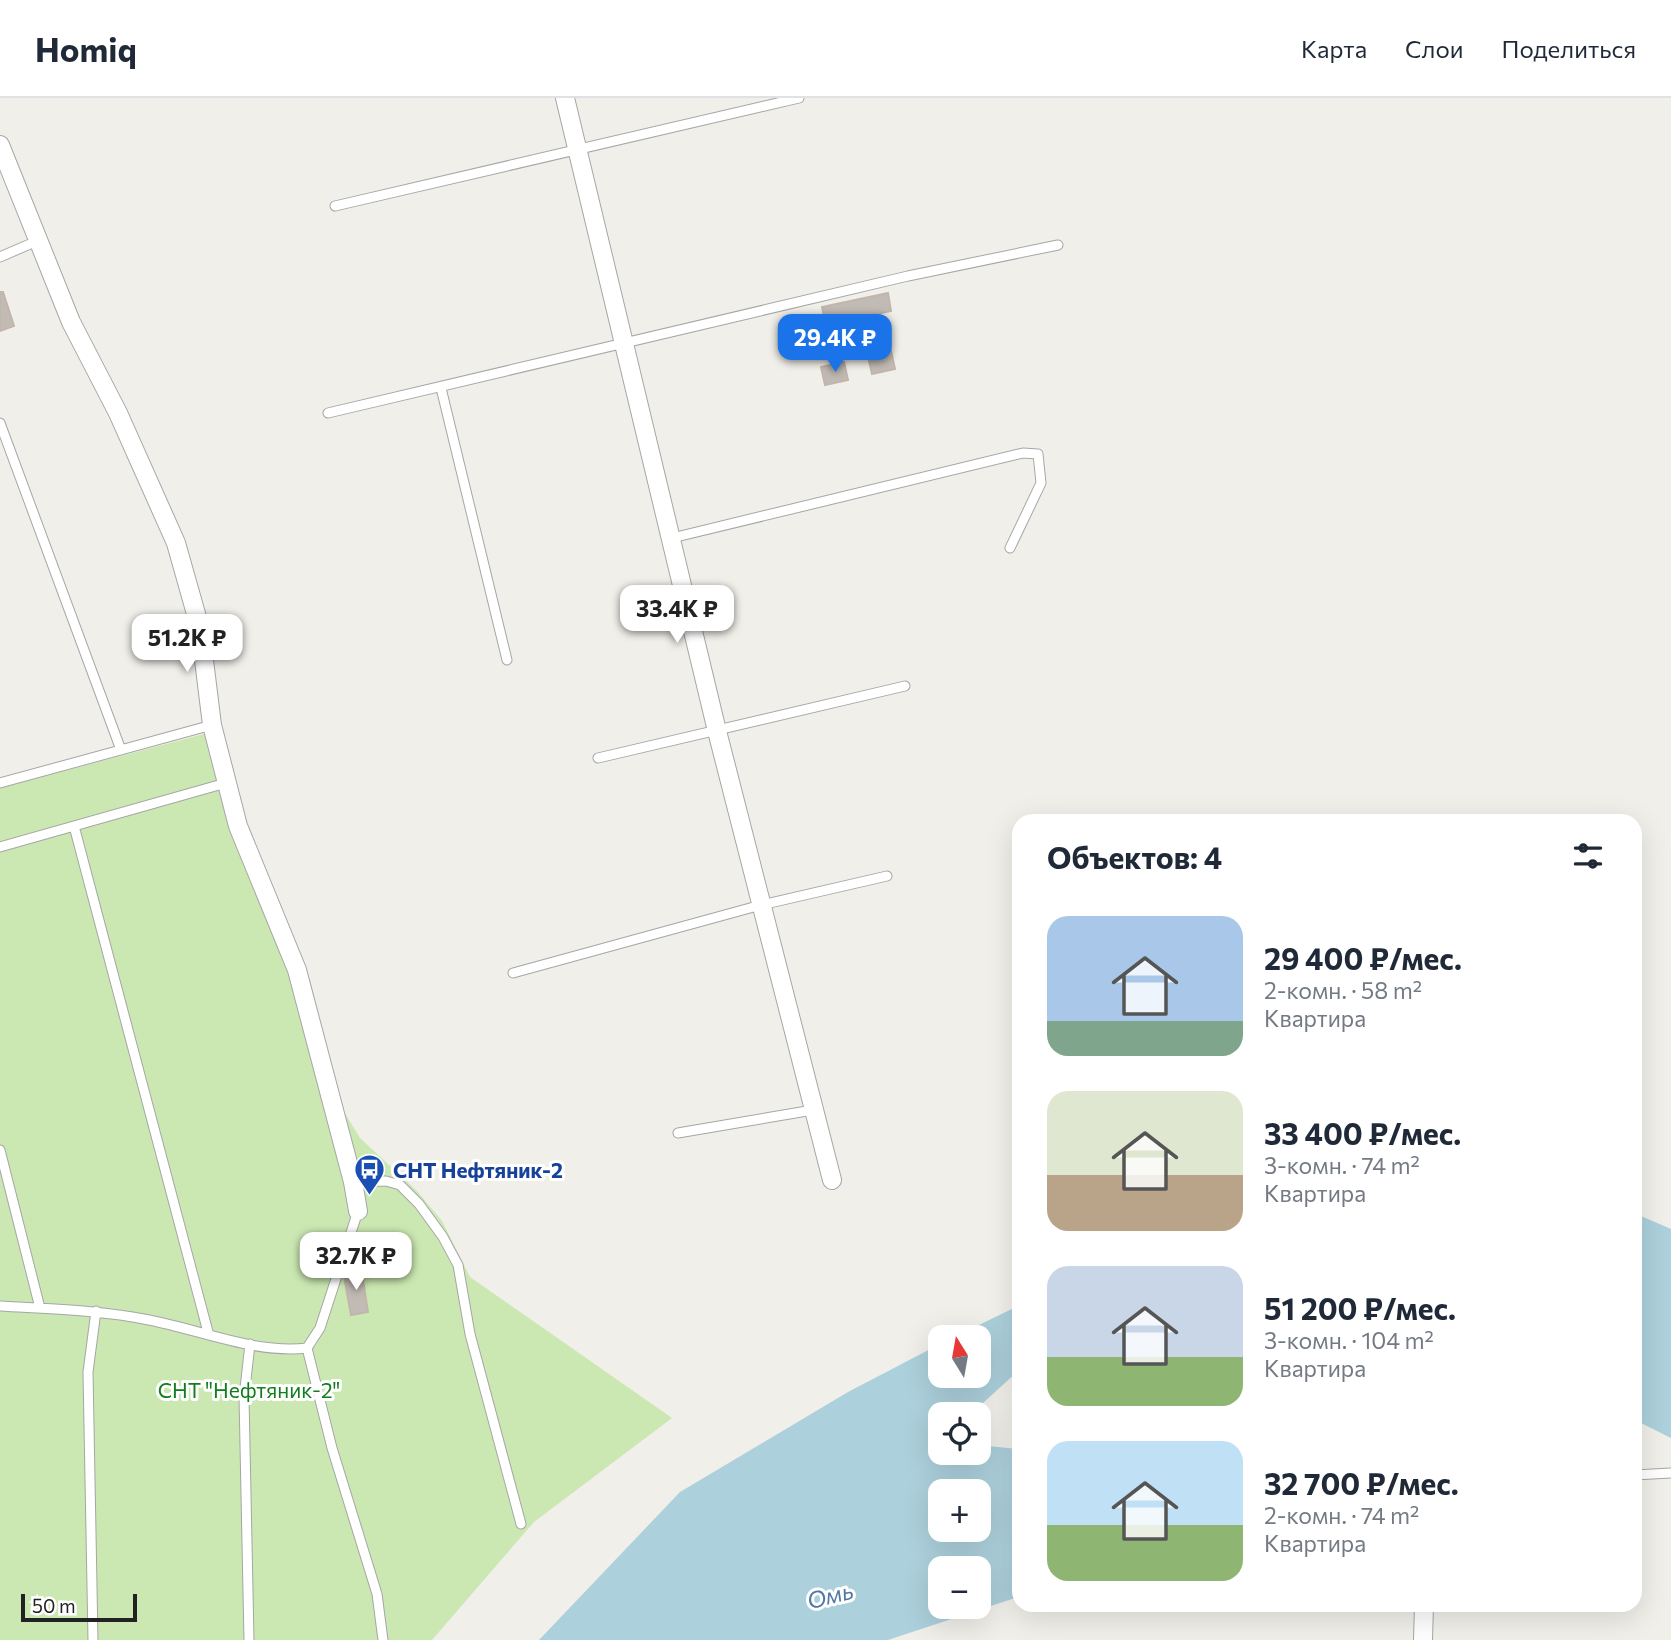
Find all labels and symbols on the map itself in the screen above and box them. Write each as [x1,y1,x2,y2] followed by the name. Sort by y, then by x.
[770,314,900,374] pin: 29.4K ₽
[612,586,742,645] pin: 33.4K ₽
[122,614,252,674] pin: 51.2K ₽
[353,1152,387,1196] bus stop icon: СНТ Нефтяник-2
[393,1157,563,1182] place label: СНТ Нефтяник-2
[291,1232,421,1292] pin: 32.7K ₽
[928,1325,990,1388] north arrow
[158,1377,340,1402] park label: СНТ "Нефтяник-2"
[804,1576,856,1614] water label: Омь
[21,1591,136,1623] scale bar

